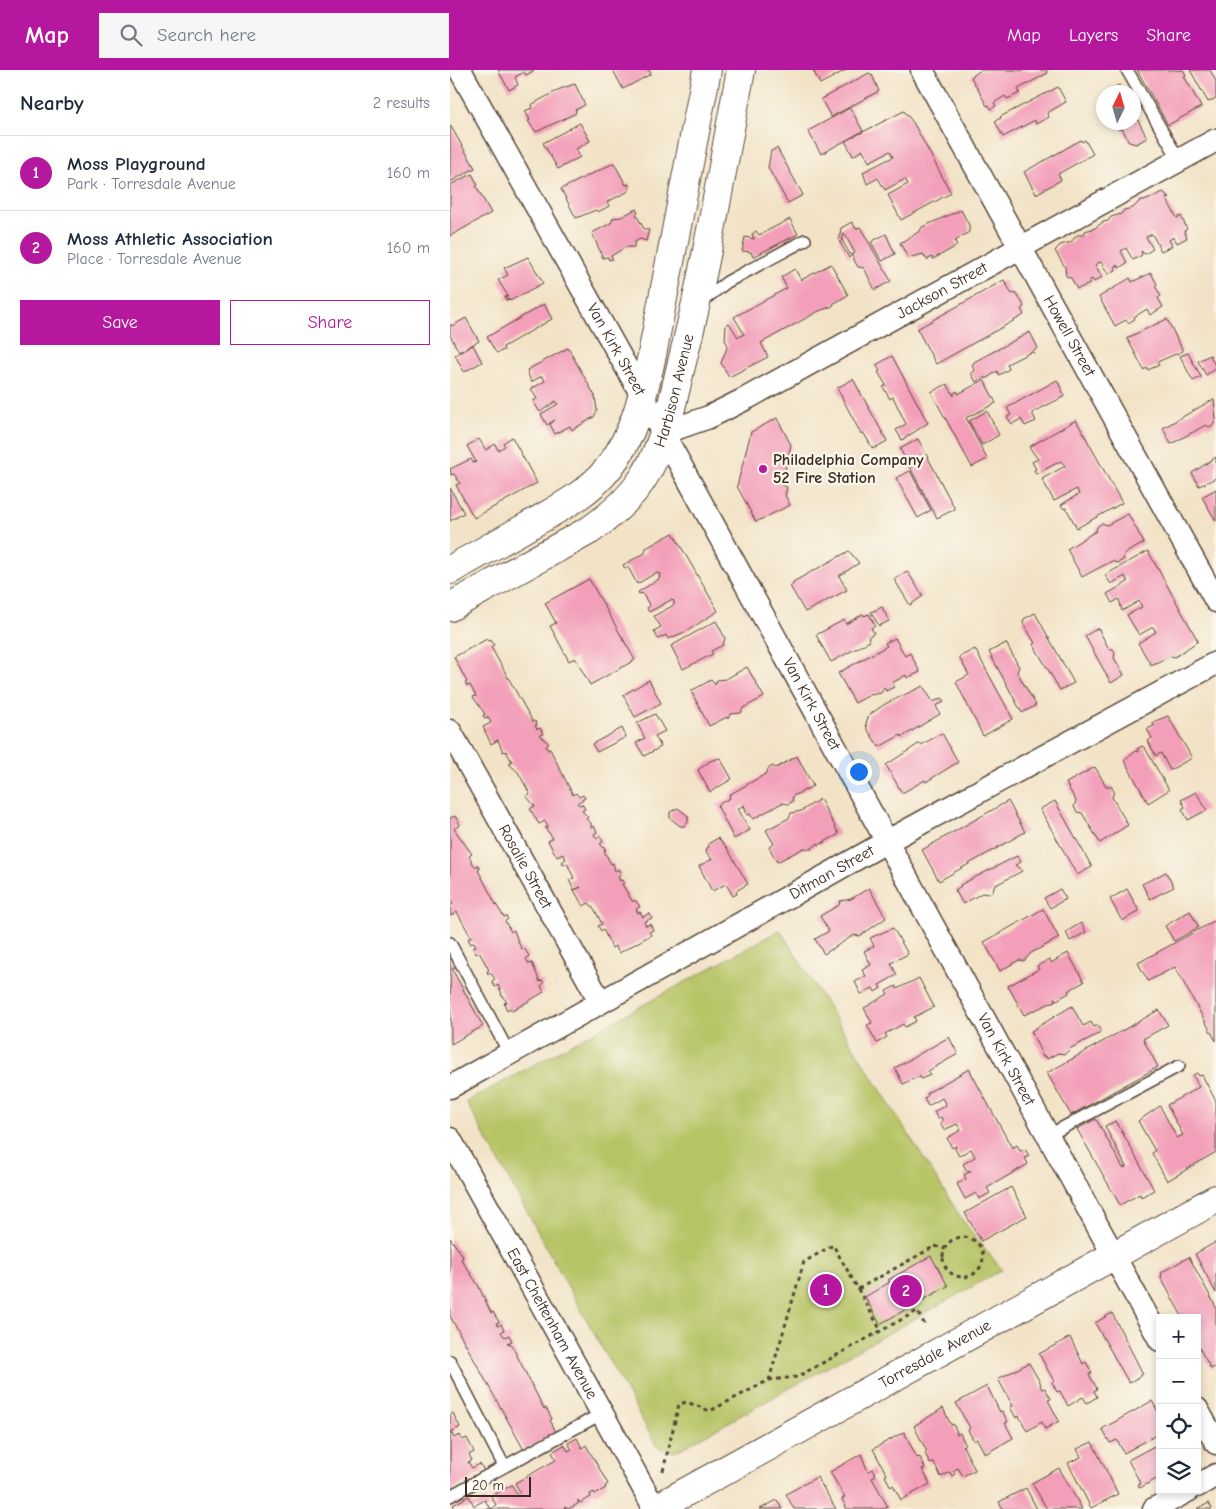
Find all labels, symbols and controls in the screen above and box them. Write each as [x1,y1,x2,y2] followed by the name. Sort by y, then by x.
[99,13,449,58] search box
[25,21,69,49] text: Map
[117,21,145,49] icon: search
[157,24,256,46] text: Search here
[1007,25,1041,46] text: Map
[1069,25,1118,46] text: Layers
[1146,25,1191,46] text: Share
[1096,85,1141,130] north arrow
[20,91,84,115] text: Nearby
[373,94,430,112] text: 2 results
[67,153,206,175] text: Moss Playground
[33,164,39,182] text: 1
[387,164,430,182] text: 160 m
[67,175,236,193] text: Park · Torresdale Avenue
[67,228,273,250] text: Moss Athletic Association
[32,239,40,257] text: 2
[387,239,430,257] text: 160 m
[67,250,242,268] text: Place · Torresdale Avenue
[894,258,991,323] street label: Jackson Street
[1040,292,1099,380] street label: Howell Street
[20,300,220,345] button: Save
[230,300,430,345] button: Share
[583,300,649,399] street label: Van Kirk Street
[651,332,698,450] street label: Harbison Avenue
[773,451,924,487] place label: Philadelphia Company 52 Fire Station
[757,463,769,475] marker: Philadelphia Company 52 Fire Station
[779,655,844,754] street label: Van Kirk Street
[846,759,872,785] your location
[495,821,556,912] street label: Rosalie Street
[786,841,878,903] street label: Ditman Street
[974,1010,1039,1109] street label: Van Kirk Street
[503,1245,601,1402] street label: East Cheltenham Avenue
[810,1271,842,1309] pin: 1
[890,1272,922,1310] pin: 2
[1156,1314,1201,1494] map controls
[1156,1314,1201,1359] button: +
[876,1316,994,1392] street label: Torresdale Avenue
[1156,1359,1201,1404] button: −
[1156,1404,1201,1449] button: locate
[1156,1449,1201,1494] button: layers
[465,1474,531,1497] scale bar
[472,1477,504,1494] text: 20 m

